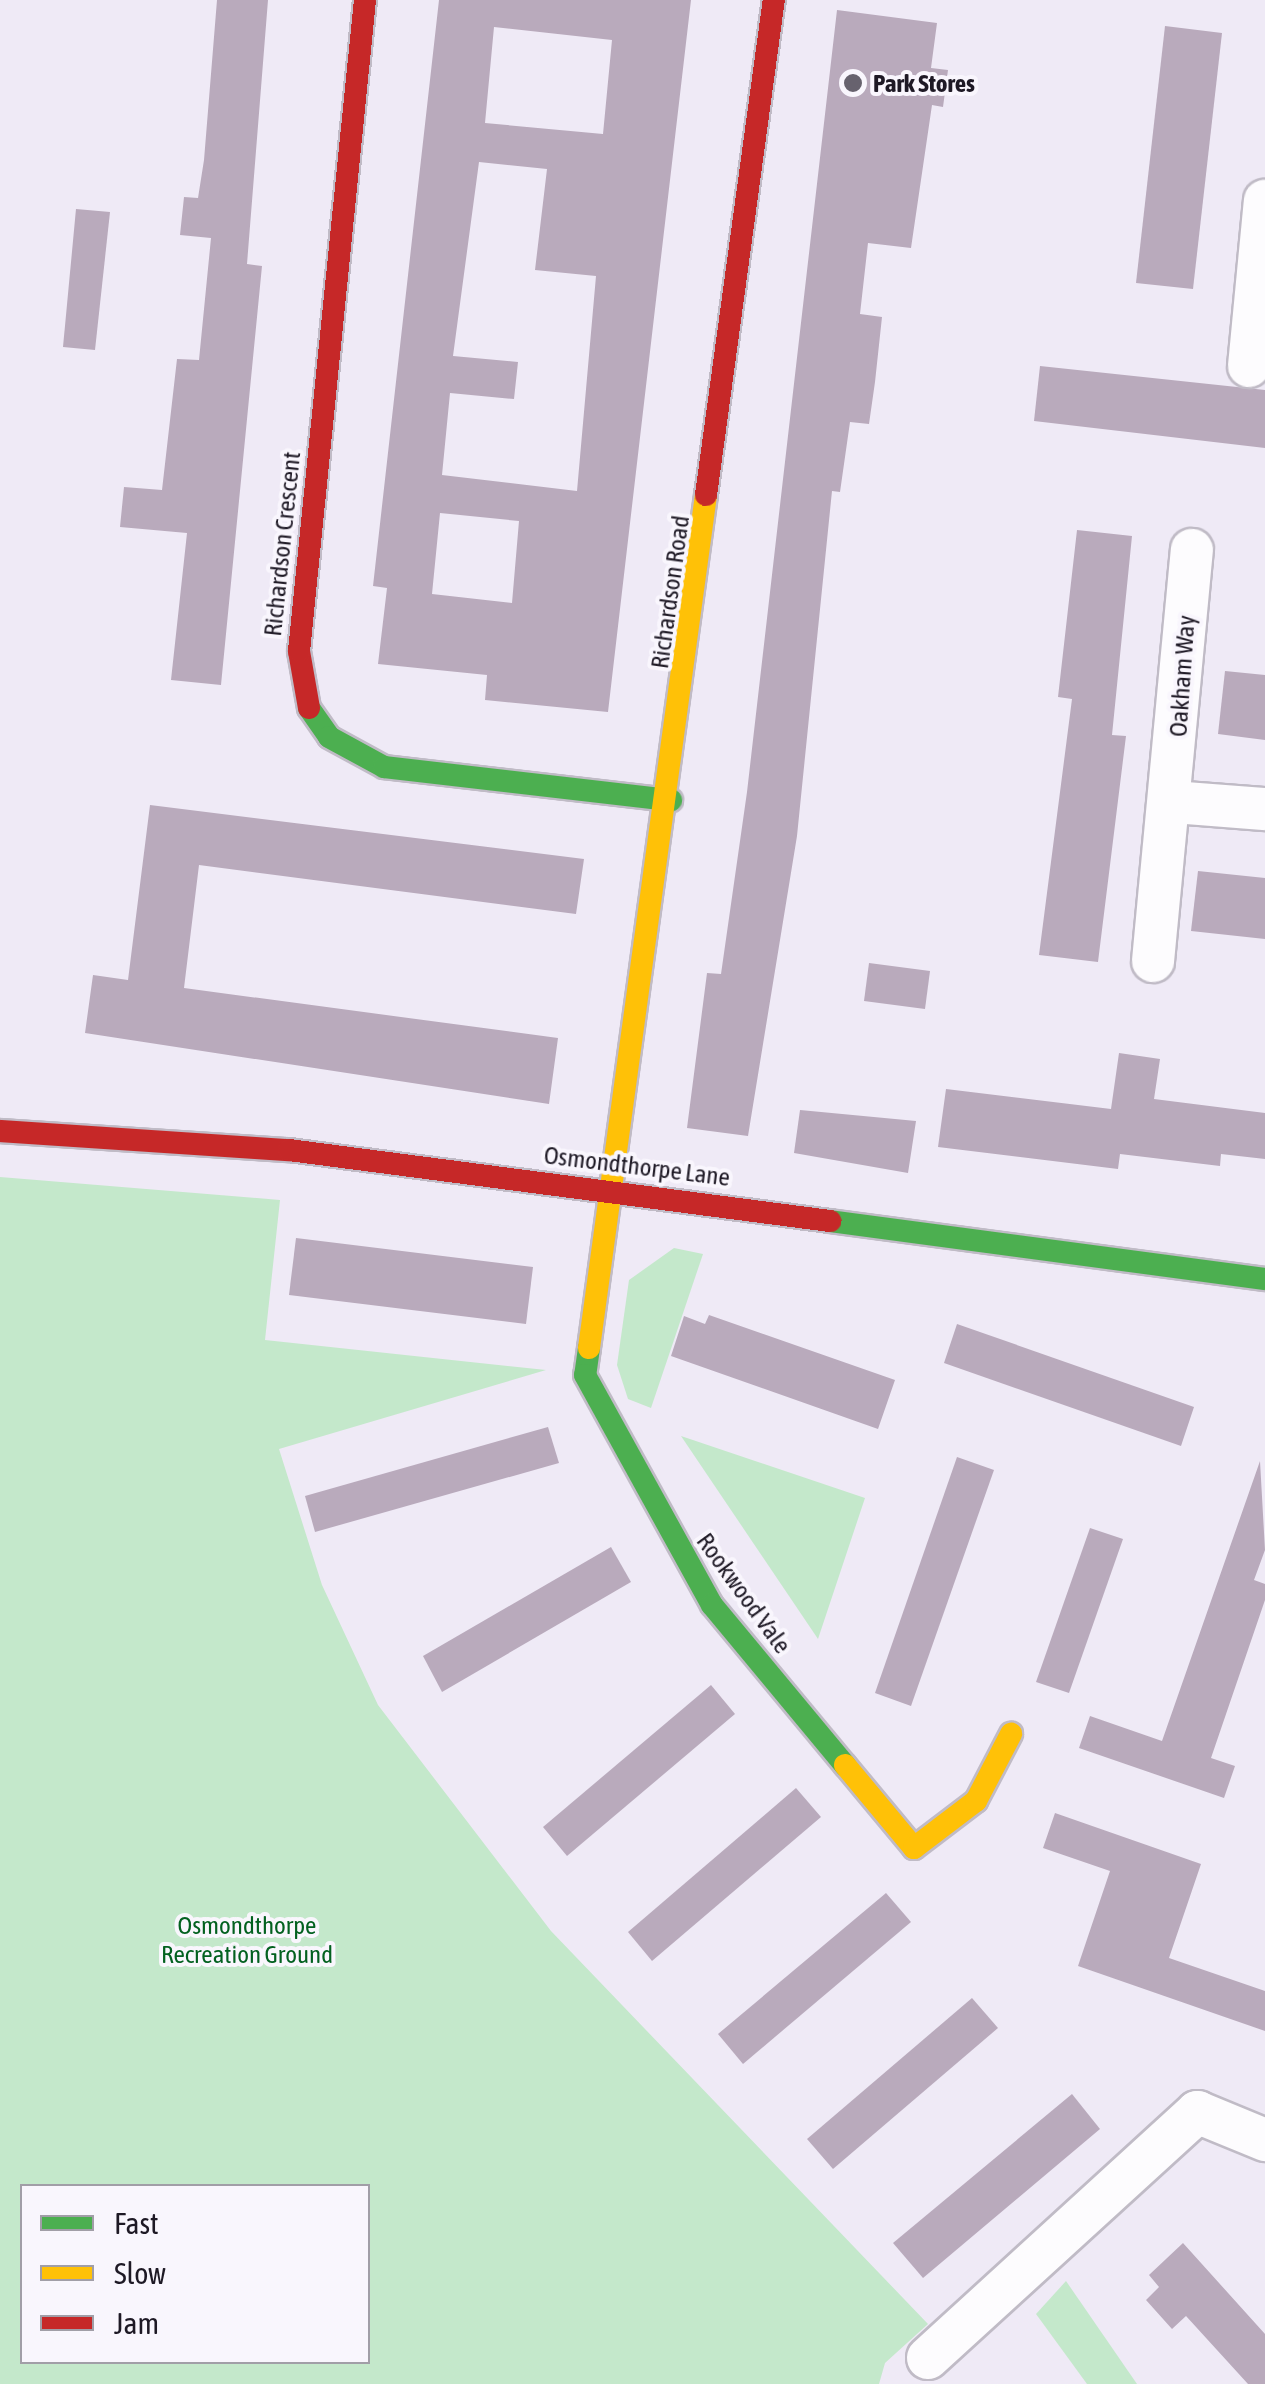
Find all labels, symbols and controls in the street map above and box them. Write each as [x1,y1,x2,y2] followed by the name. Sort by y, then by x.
[873,68,975,98] place label: Park Stores
[842,72,864,94] marker: Park Stores
[257,450,307,638] street label: Richardson Crescent
[644,514,696,670] street label: Richardson Road
[1163,614,1201,738] street label: Oakham Way
[542,1140,732,1192] street label: Osmondthorpe Lane
[690,1527,798,1659] street label: Rookwood Vale
[161,1911,333,1970] park label: Osmondthorpe Recreation Ground
[20,2184,370,2364] legend
[114,2206,159,2240] text: Fast
[114,2256,166,2290] text: Slow
[114,2306,159,2340] text: Jam

